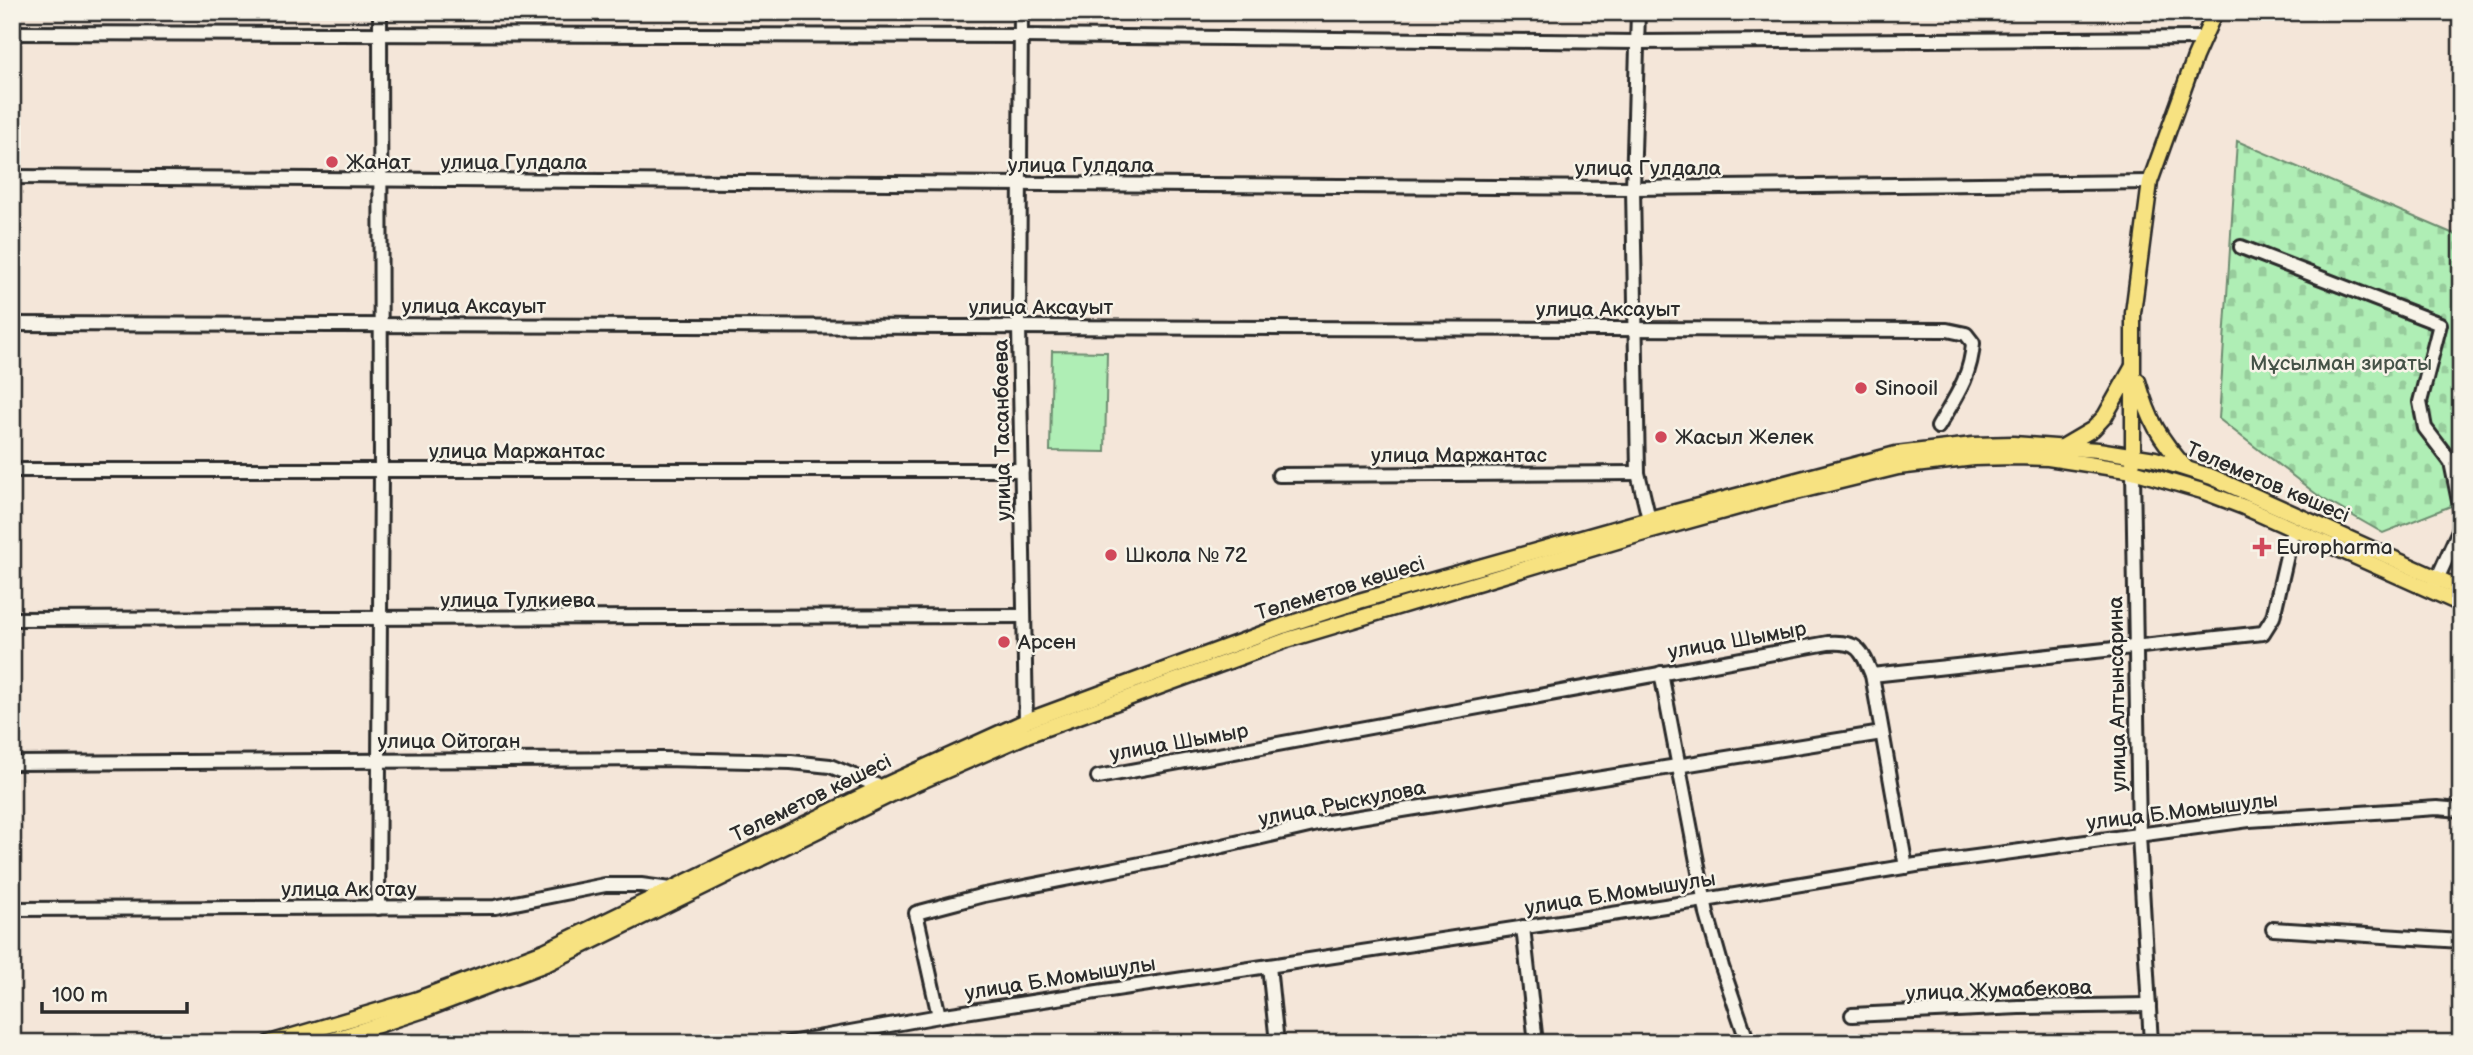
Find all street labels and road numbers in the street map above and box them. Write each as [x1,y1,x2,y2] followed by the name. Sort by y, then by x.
[441,150,588,175] street label: улица Гулдала
[1008,153,1155,178] street label: улица Гулдала
[1575,156,1722,181] street label: улица Гулдала
[402,294,547,319] street label: улица Аксауыт
[969,295,1114,320] street label: улица Аксауыт
[1536,297,1681,322] street label: улица Аксауыт
[988,338,1017,521] street label: улица Тасанбаева
[2182,437,2354,528] street label: Төлеметов көшесі
[429,439,605,464] street label: улица Маржантас
[1371,443,1547,468] street label: улица Маржантас
[1253,551,1428,626] street label: Төлеметов көшесі
[440,588,596,613] street label: улица Тулкиева
[2103,595,2132,792] street label: улица Алтынсарина
[1666,616,1808,665] street label: улица Шымыр
[1108,718,1250,767] street label: улица Шымыр
[377,729,521,754] street label: улица Ойтоган
[727,749,896,848] street label: Төлеметов көшесі
[1256,775,1428,832] street label: улица Рыскулова
[2085,787,2279,836] street label: улица Б.Момышулы
[1523,866,1717,921] street label: улица Б.Момышулы
[281,877,417,902] street label: улица Ак отау
[963,951,1157,1006] street label: улица Б.Момышулы
[1905,975,2093,1006] street label: улица Жумабекова

